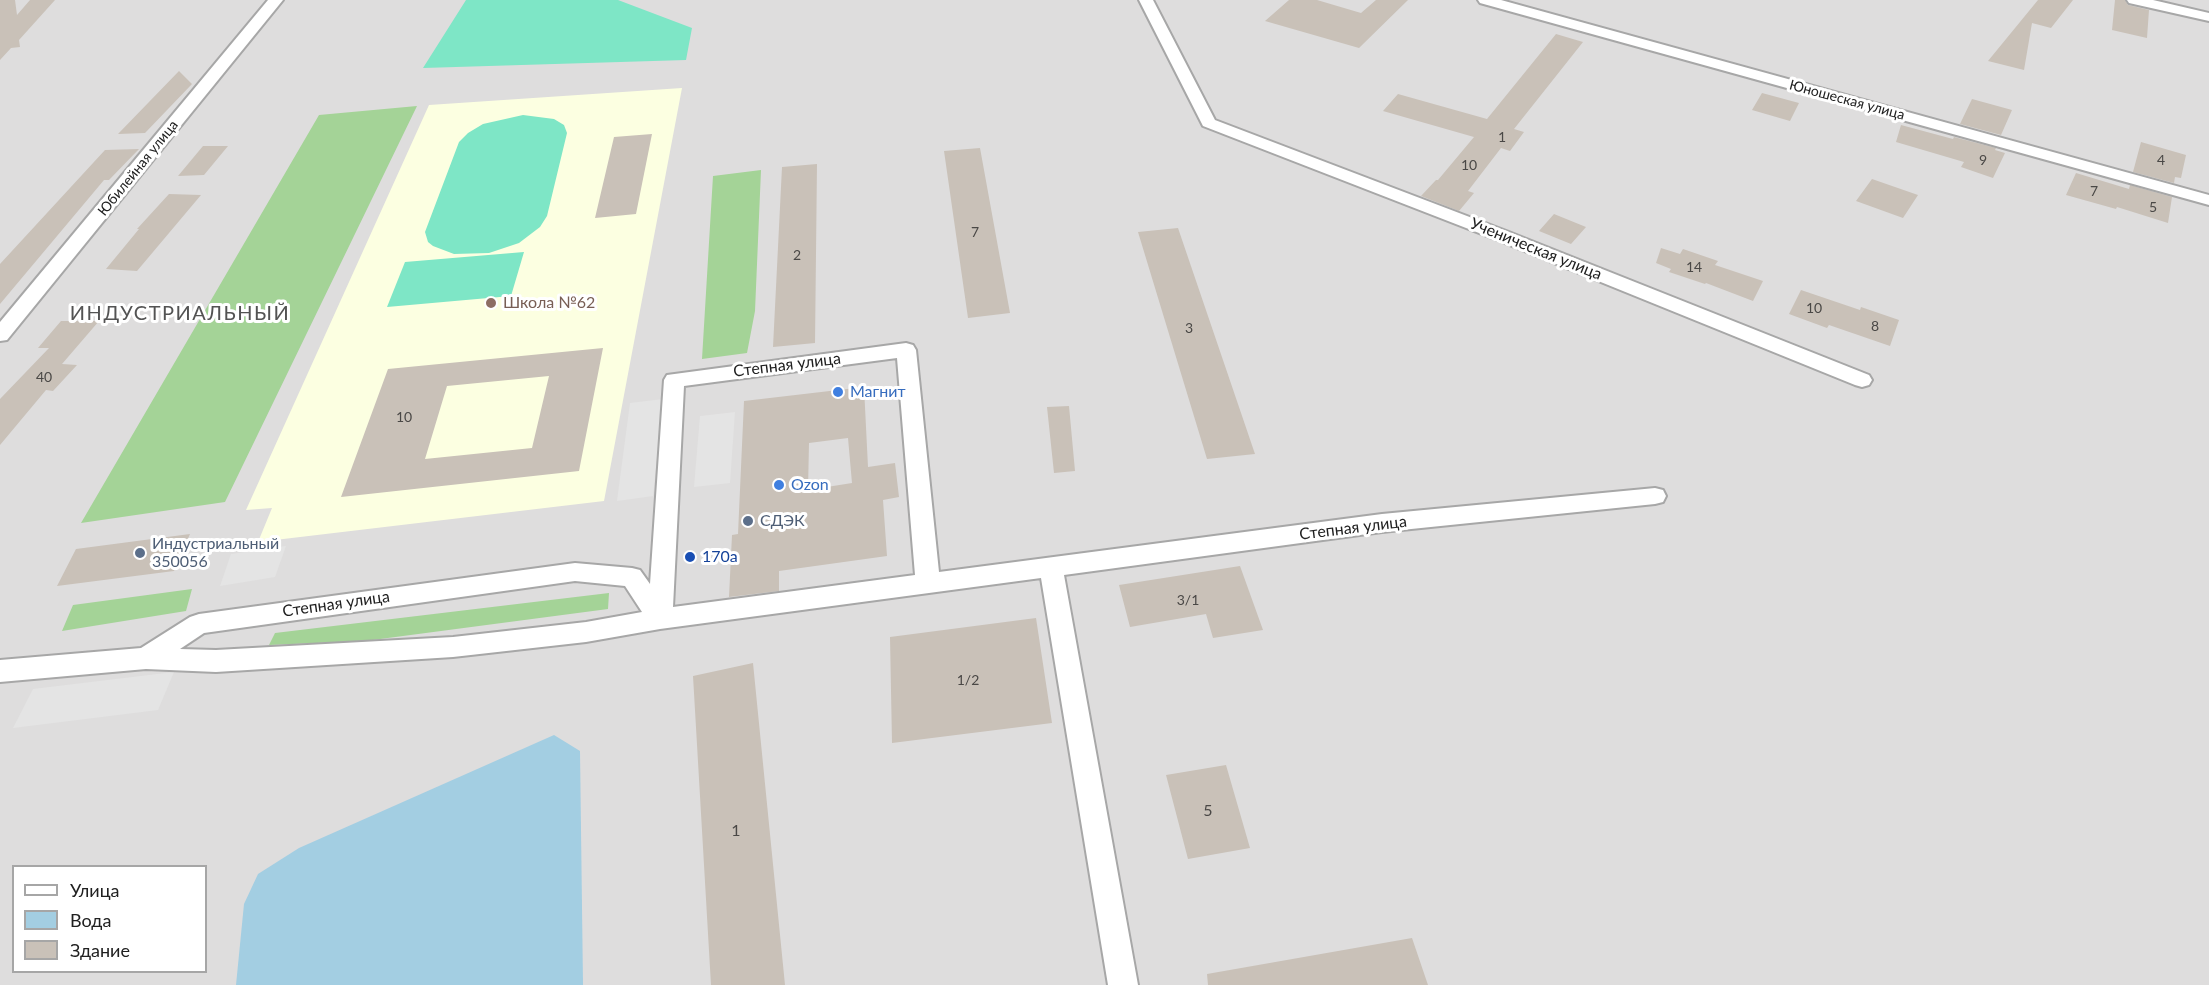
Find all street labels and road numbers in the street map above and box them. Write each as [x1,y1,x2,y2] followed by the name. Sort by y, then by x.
[1787,77,1907,123] street label: Юношеская улица
[94,117,182,219] street label: Юбилейная улица
[1467,214,1605,284] street label: Ученическая улица
[732,349,842,381] street label: Степная улица
[1298,512,1408,544] street label: Степная улица
[281,587,391,621] street label: Степная улица

